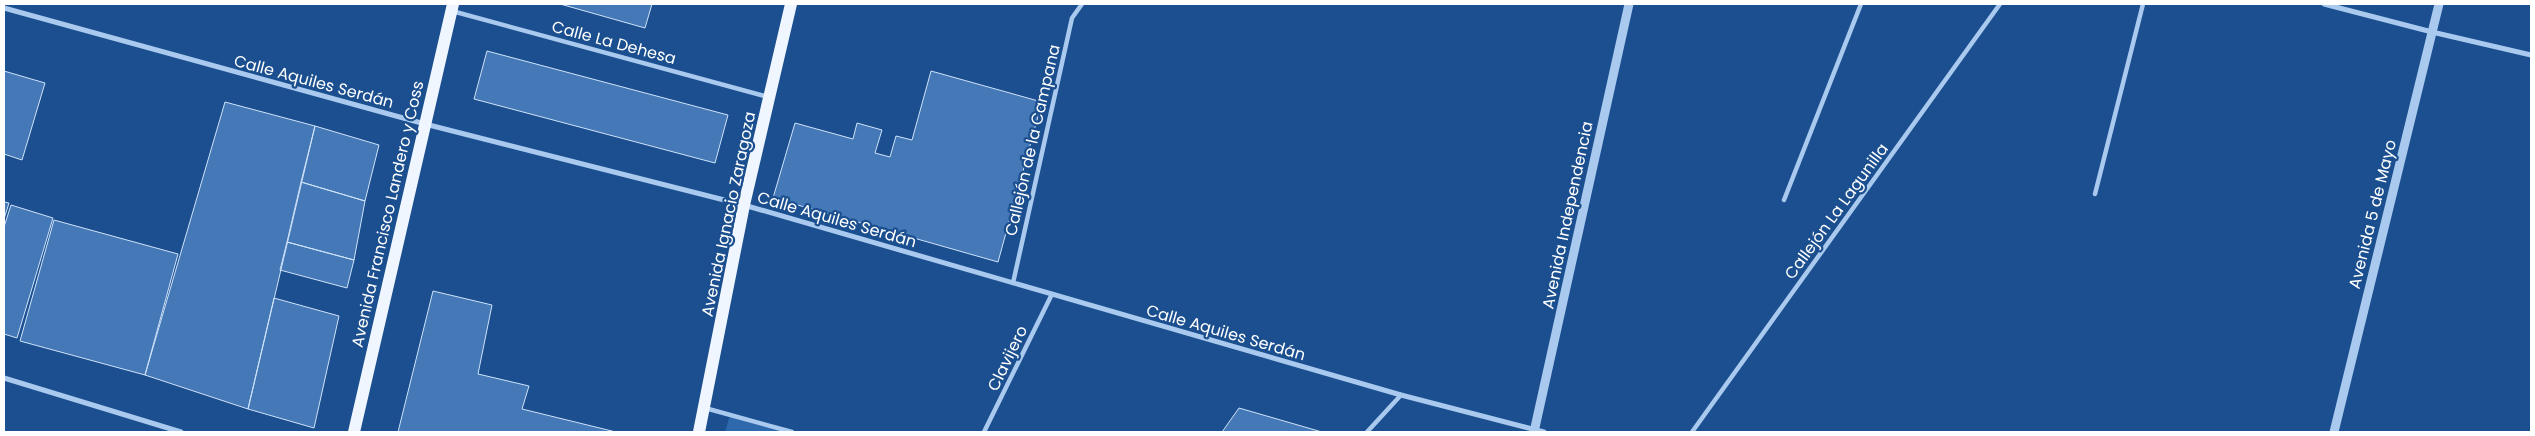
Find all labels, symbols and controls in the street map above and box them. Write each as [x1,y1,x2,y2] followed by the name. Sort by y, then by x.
[549,15,679,70] street label: Calle La Dehesa
[999,42,1066,238] street label: Callejón de la Campana
[231,49,396,114] street label: Calle Aquiles Serdán
[346,79,429,350] street label: Avenida Francisco Landero y Coss
[695,109,761,319] street label: Avenida Ignacio Zaragoza
[1536,119,1599,311] street label: Avenida Independencia
[2343,137,2402,291] street label: Avenida 5 de Mayo
[1779,138,1894,284] street label: Callejón La Lagunilla
[755,186,919,253] street label: Calle Aquiles Serdán
[1144,299,1308,366] street label: Calle Aquiles Serdán
[982,322,1033,395] street label: Clavijero

